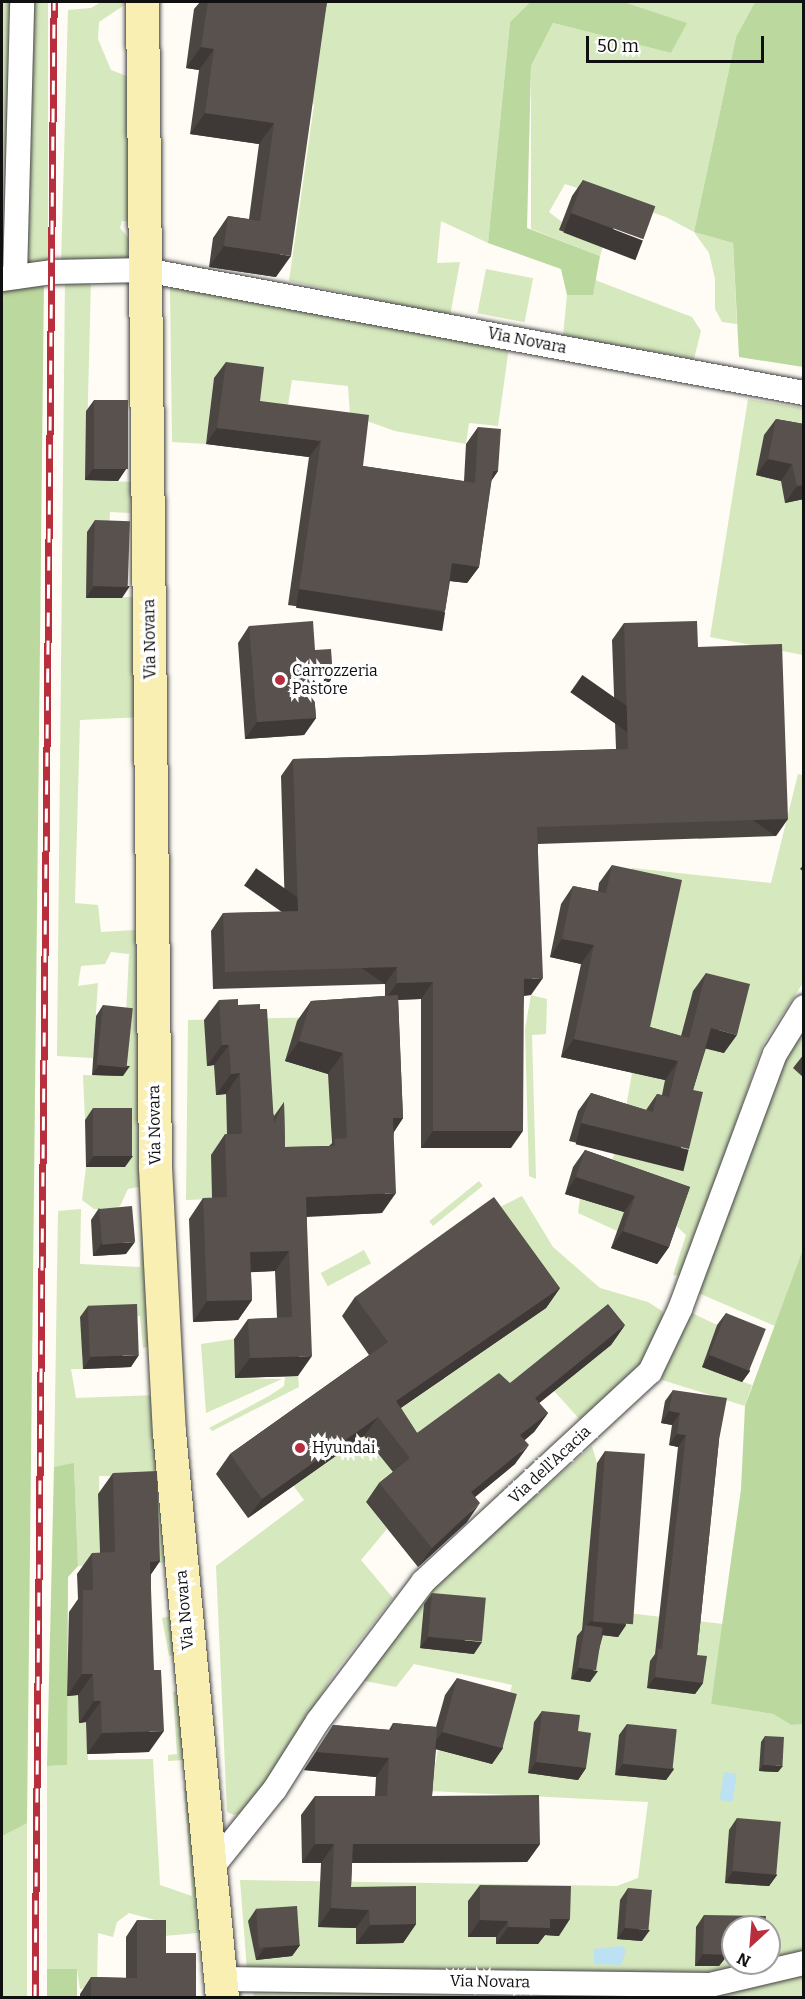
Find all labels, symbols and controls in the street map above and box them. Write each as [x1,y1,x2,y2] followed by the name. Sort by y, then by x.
[589,24,768,62] scale bar
[597,35,639,57] text: 50 m
[486,324,568,358] street label: Via Novara
[140,599,160,679] street label: Via Novara
[292,661,378,699] place label: Carrozzeria Pastore
[273,673,287,687] marker: Carrozzeria Pastore
[145,1085,165,1165] street label: Via Novara
[505,1422,595,1508] street label: Via dell'Acacia
[312,1438,376,1458] place label: Hyundai
[293,1441,307,1455] marker: Hyundai
[172,1569,198,1651] street label: Via Novara
[721,1915,781,1975] north arrow
[734,1949,753,1971] text: N
[450,1972,530,1992] street label: Via Novara

